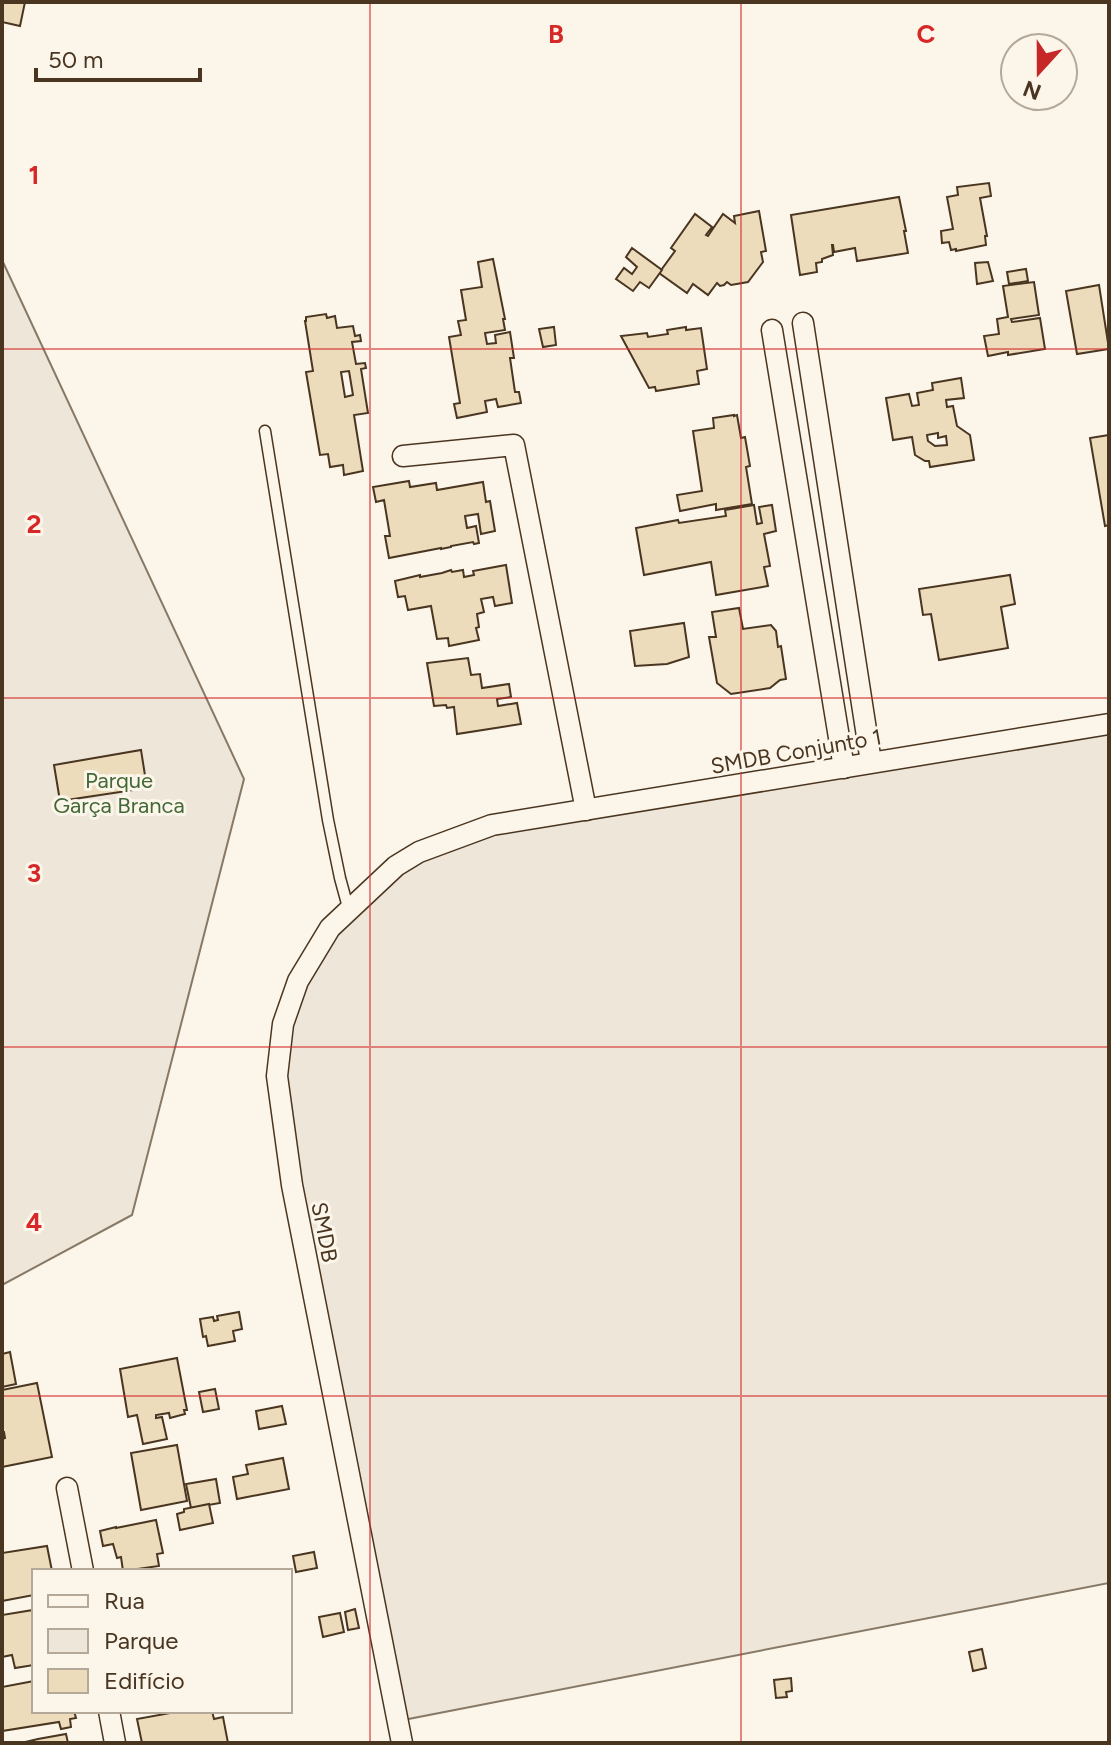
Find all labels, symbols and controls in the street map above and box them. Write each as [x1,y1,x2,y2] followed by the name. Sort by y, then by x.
[548,18,564,50] text: B
[917,18,936,50] text: C
[36,32,200,82] scale bar
[999,32,1079,112] north arrow
[48,45,104,74] text: 50 m
[1019,75,1045,106] text: N
[29,159,39,191] text: 1
[26,508,42,540] text: 2
[709,723,884,780] street label: SMDB Conjunto 1
[53,767,185,819] park label: Parque Garça Branca
[27,857,41,889] text: 3
[305,1200,344,1264] street label: SMDB
[26,1206,42,1238] text: 4
[32,1569,292,1713] legend
[104,1586,145,1615] text: Rua
[104,1626,178,1655] text: Parque
[104,1666,185,1695] text: Edifício

